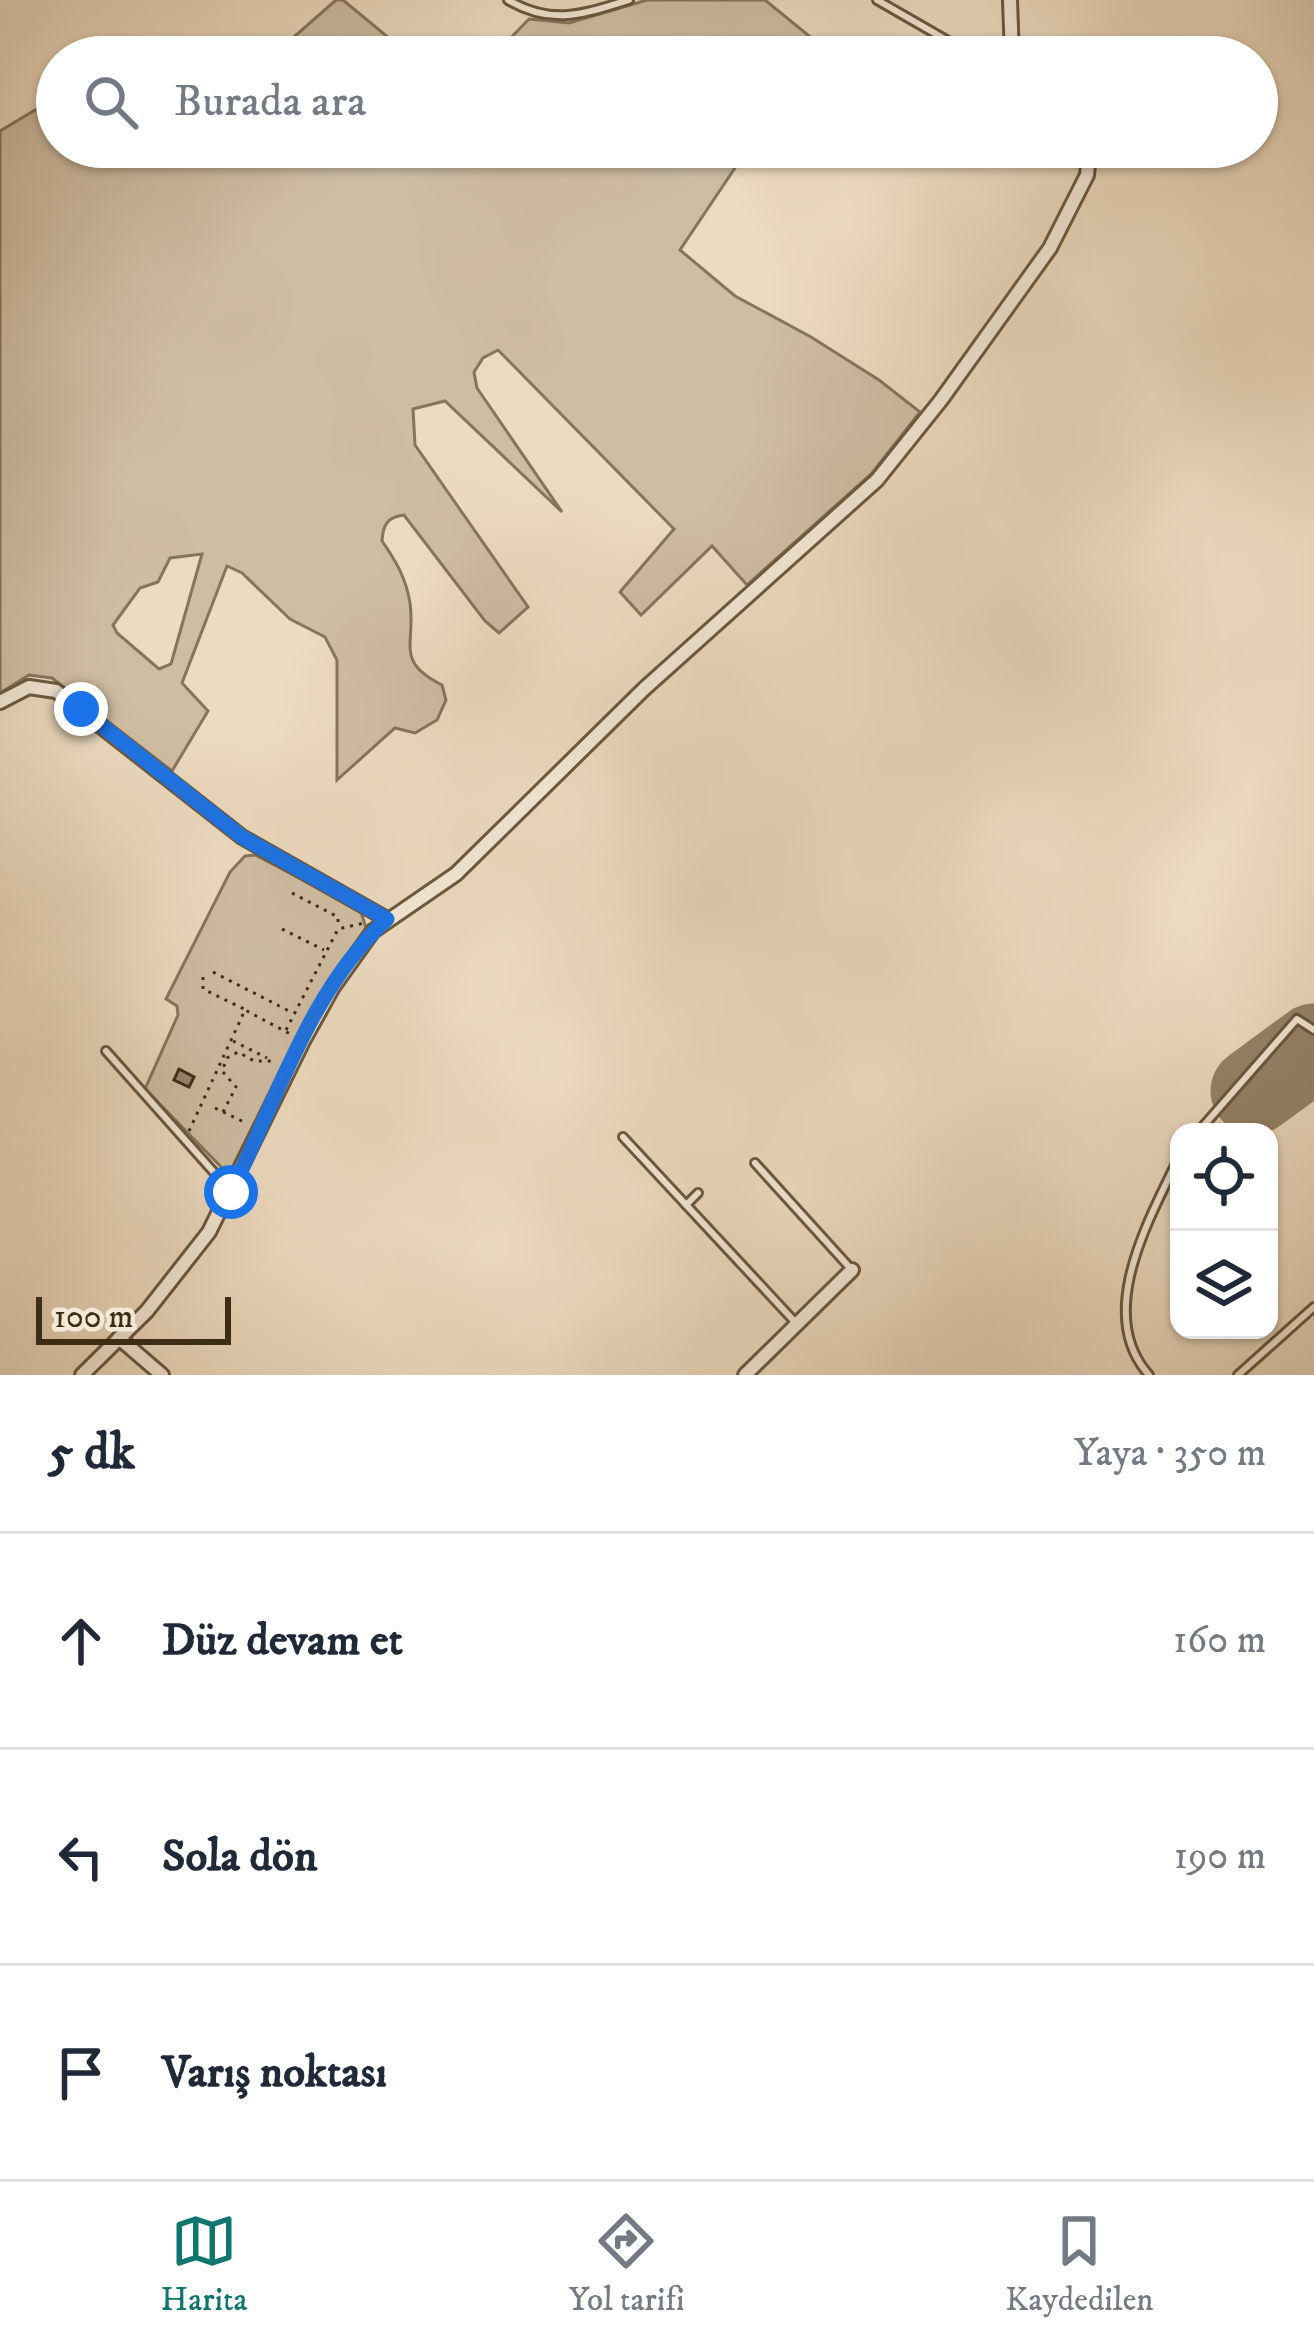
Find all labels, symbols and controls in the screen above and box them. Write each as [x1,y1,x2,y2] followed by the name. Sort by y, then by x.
[36,36,1278,168] search box
[78,69,144,135] icon: search
[174,74,366,130] text: Burada ara
[54,682,108,736] route end
[1170,1123,1278,1339] map controls
[1170,1123,1278,1231] button: locate
[204,1165,258,1219] route start
[1170,1231,1278,1339] button: layers
[36,1291,231,1344] scale bar
[54,1297,133,1338] text: 100 m
[48,1421,135,1485] text: 5 dk
[1074,1429,1266,1478] text: Yaya · 350 m
[48,1608,114,1674] icon: ahead
[162,1613,403,1669] text: Düz devam et
[1173,1616,1266,1665] text: 160 m
[48,1824,114,1890] icon: left
[162,1829,317,1885] text: Sola dön
[1174,1832,1266,1881] text: 190 m
[48,2040,114,2106] icon: arrive
[162,2045,387,2101] text: Varış noktası
[160,2208,248,2321] tab: Harita
[568,2208,684,2321] tab: Yol tarifi
[1005,2208,1154,2321] tab: Kaydedilen

